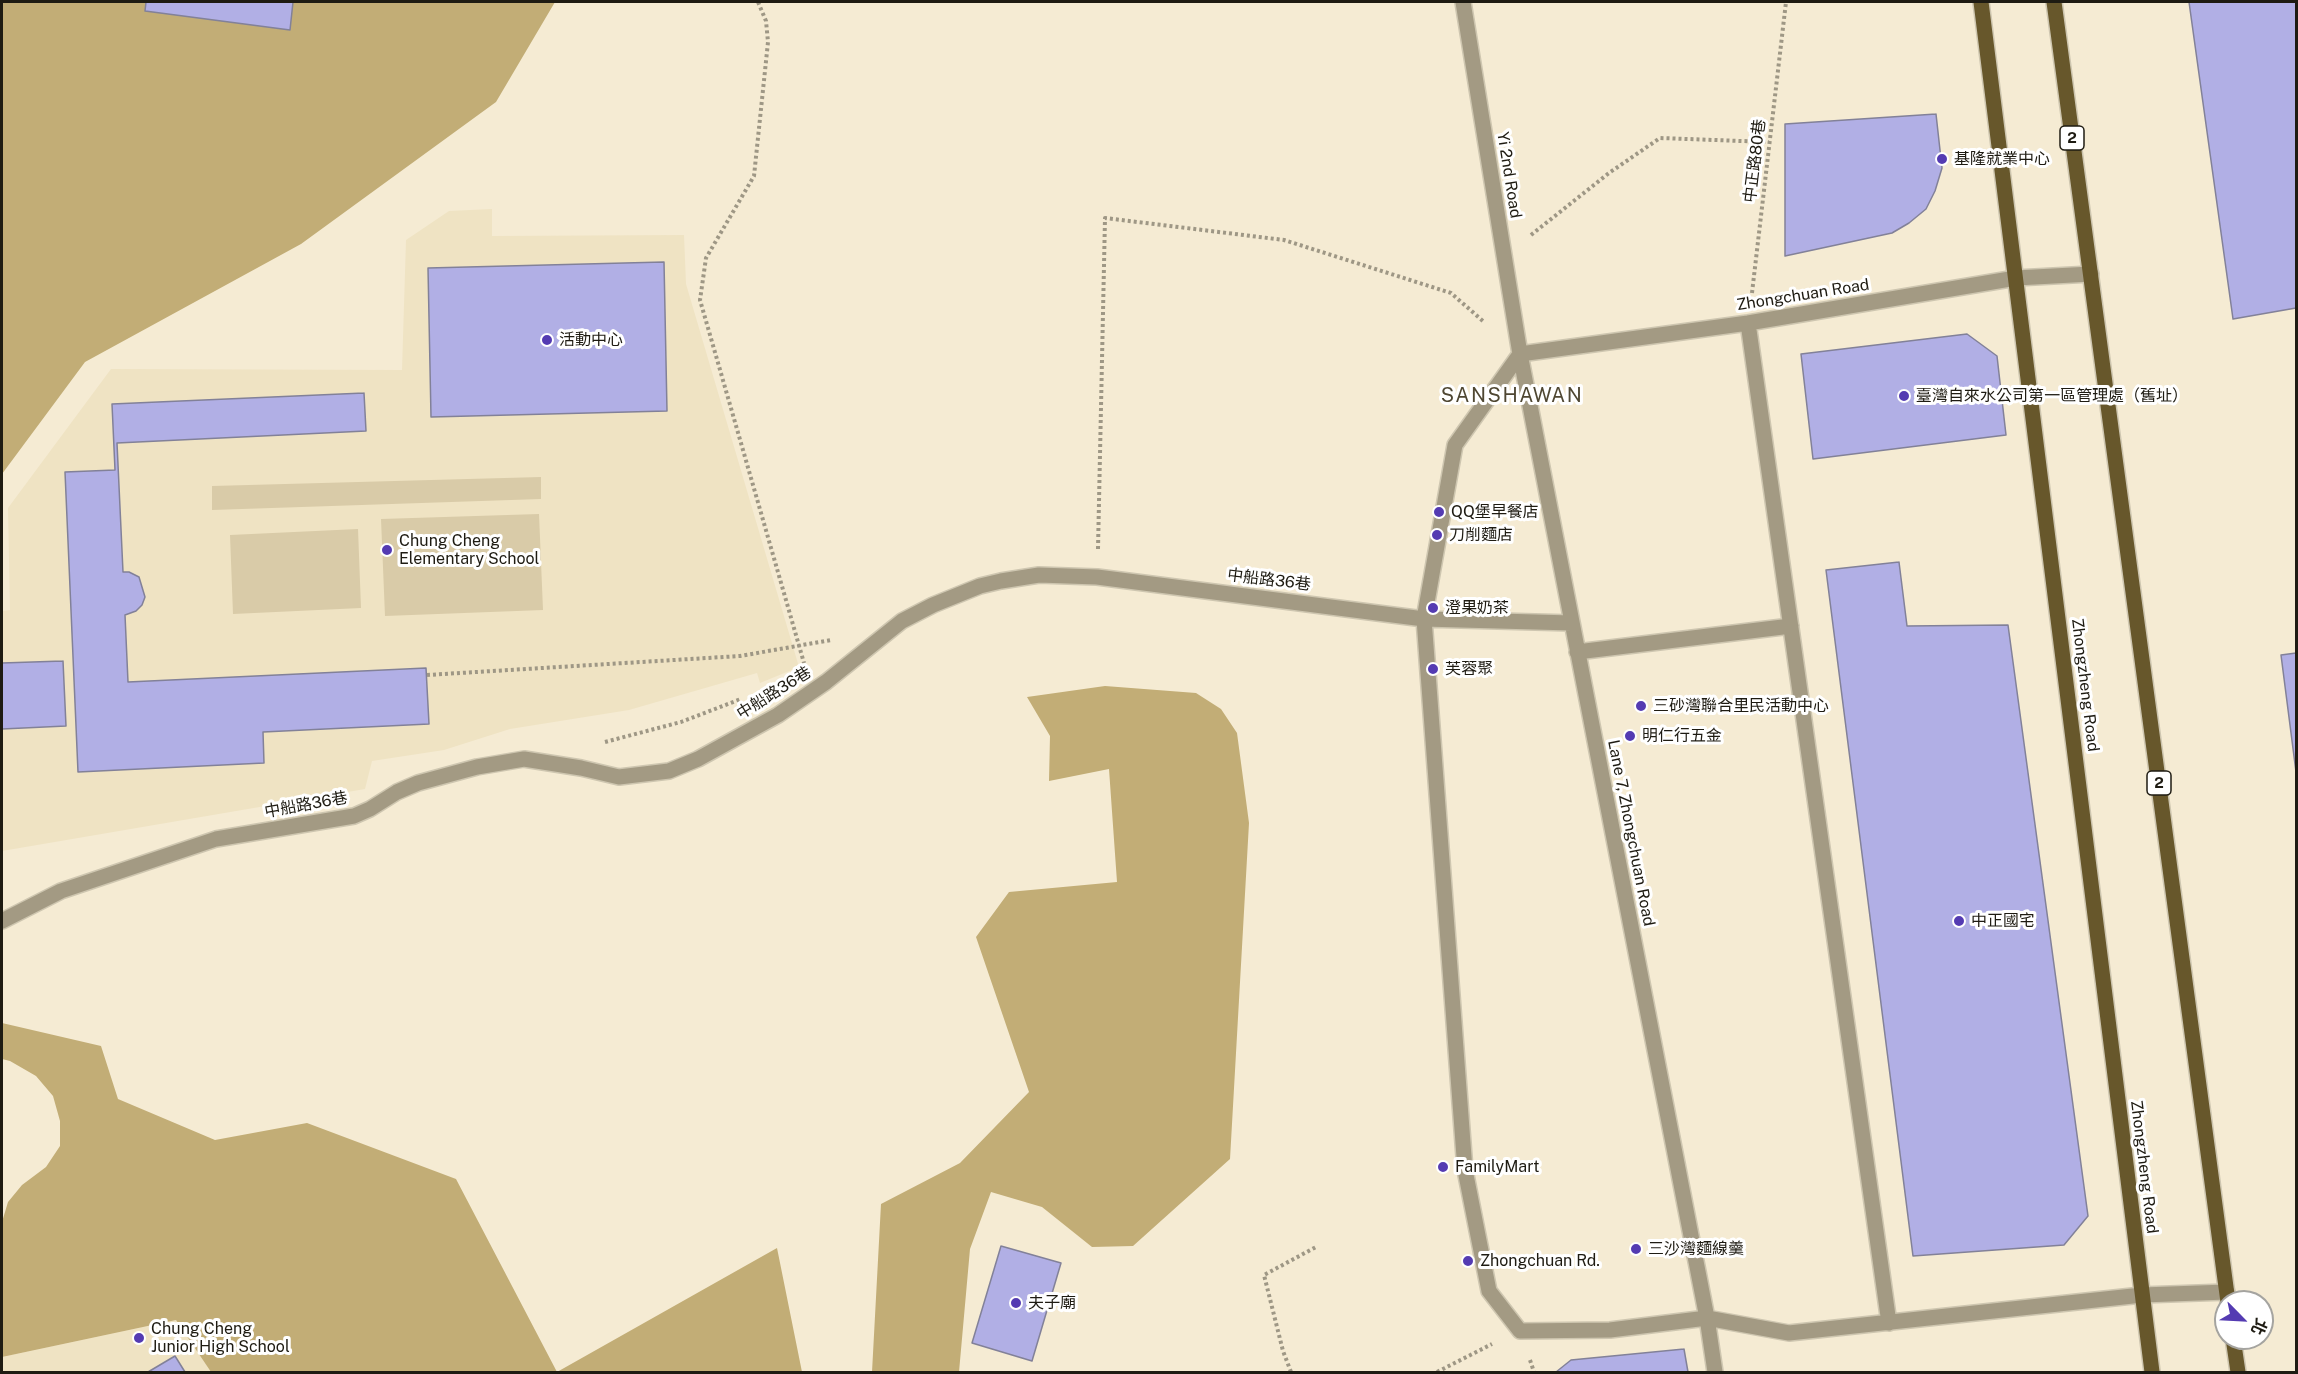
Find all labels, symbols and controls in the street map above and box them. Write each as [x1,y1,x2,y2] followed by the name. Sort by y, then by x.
[1740,118,1770,204] street label: 中正路80巷
[2060,126,2084,150] road number: 2
[1493,130,1525,220] street label: Yi 2nd Road
[1954,149,2050,169] place label: 基隆就業中心
[1935,152,1949,166] marker: 基隆就業中心
[1735,275,1871,315] street label: Zhongchuan Road
[559,330,623,350] place label: 活動中心
[540,333,554,347] marker: 活動中心
[1441,384,1583,408] district label: SANSHAWAN
[1916,386,2188,406] place label: 臺灣自來水公司第一區管理處（舊址）
[1897,389,1911,403] marker: 臺灣自來水公司第一區管理處（舊址）
[1451,502,1539,522] place label: QQ堡早餐店
[1432,505,1446,519] marker: QQ堡早餐店
[1449,525,1513,545] place label: 刀削麵店
[1430,528,1444,542] marker: 刀削麵店
[399,531,539,569] place label: Chung Cheng Elementary School
[380,543,394,557] marker: Chung Cheng Elementary School
[1226,565,1312,595] street label: 中船路36巷
[1445,598,1509,618] place label: 澄果奶茶
[1426,601,1440,615] marker: 澄果奶茶
[2067,617,2103,753] street label: Zhongzheng Road
[1445,659,1493,679] place label: 芙蓉聚
[1426,662,1440,676] marker: 芙蓉聚
[733,663,815,723] street label: 中船路36巷
[1653,696,1829,716] place label: 三砂灣聯合里民活動中心
[1634,699,1648,713] marker: 三砂灣聯合里民活動中心
[1642,726,1722,746] place label: 明仁行五金
[1623,729,1637,743] marker: 明仁行五金
[1603,738,1659,928] street label: Lane 7, Zhongchuan Road
[2147,771,2171,795] road number: 2
[263,788,349,822] street label: 中船路36巷
[1971,911,2035,931] place label: 中正國宅
[1952,914,1966,928] marker: 中正國宅
[2126,1099,2162,1235] street label: Zhongzheng Road
[1455,1157,1539,1177] place label: FamilyMart
[1436,1160,1450,1174] marker: FamilyMart
[1648,1239,1744,1259] place label: 三沙灣麵線羹
[1629,1242,1643,1256] marker: 三沙灣麵線羹
[1480,1251,1600,1271] place label: Zhongchuan Rd.
[1461,1254,1475,1268] marker: Zhongchuan Rd.
[2214,1290,2274,1350] north arrow
[1028,1293,1076,1313] place label: 夫子廟
[1009,1296,1023,1310] marker: 夫子廟
[2247,1316,2271,1338] text: 北
[151,1319,290,1357] place label: Chung Cheng Junior High School
[132,1331,146,1345] marker: Chung Cheng Junior High School

